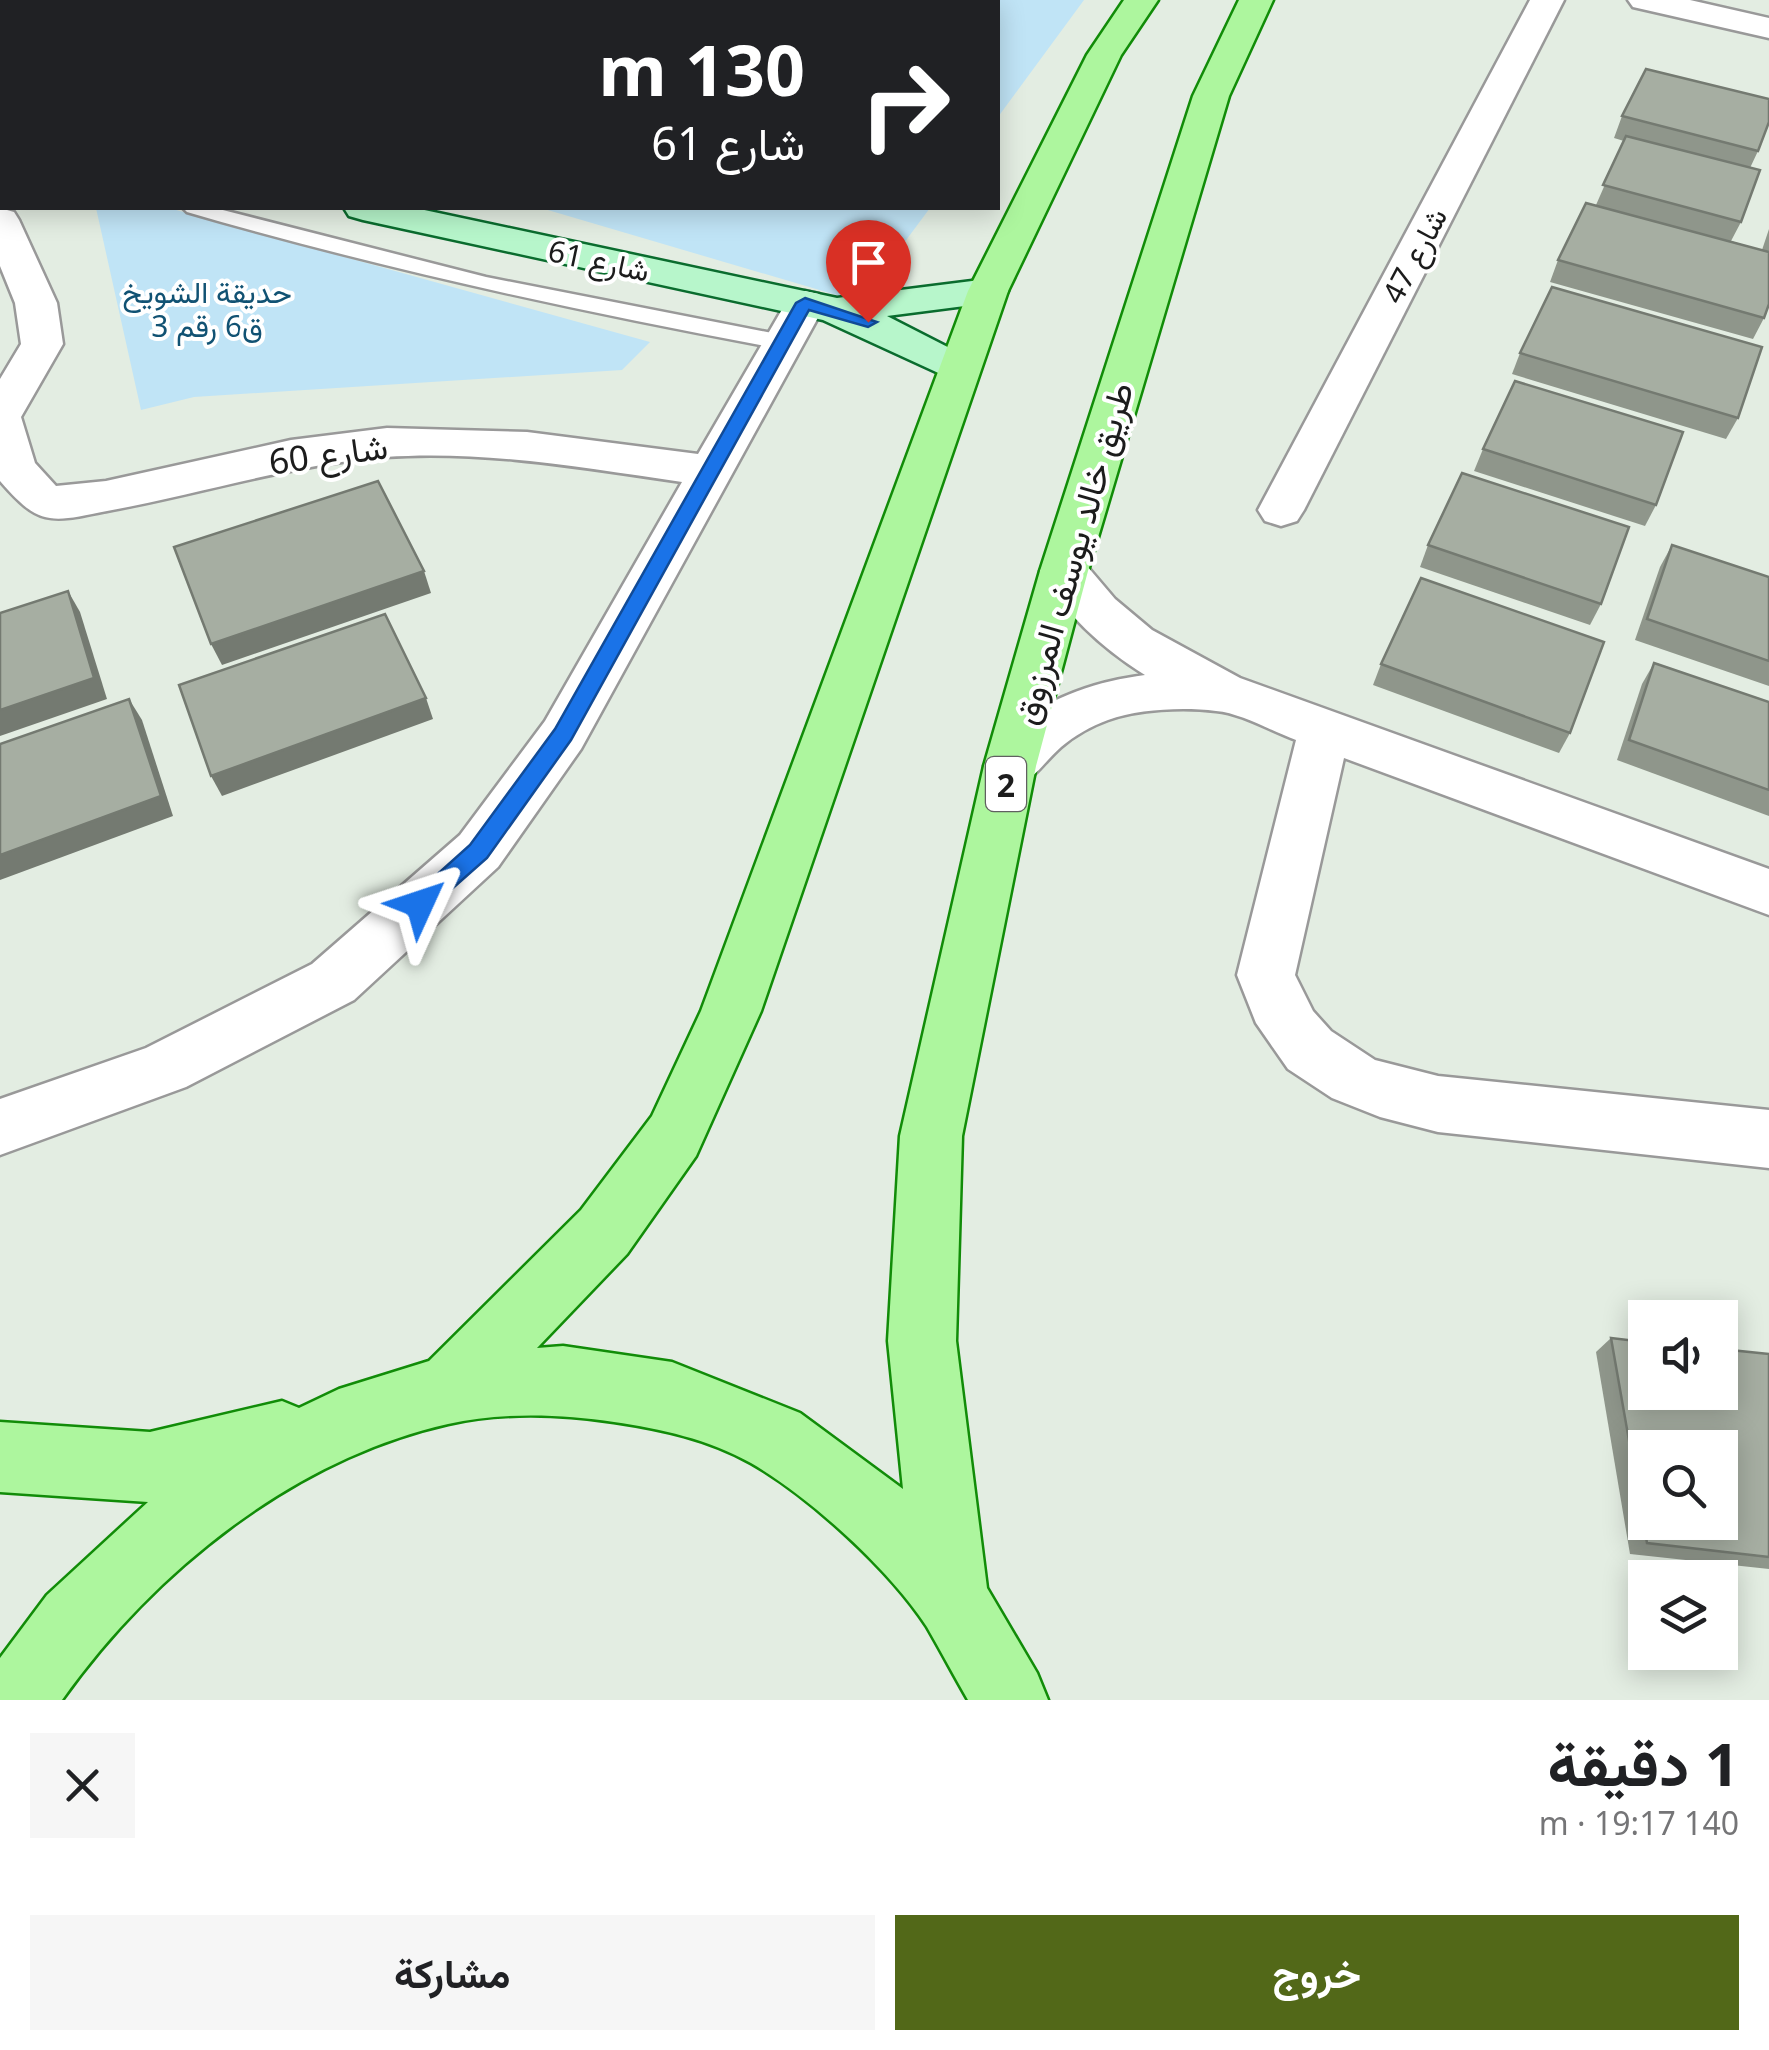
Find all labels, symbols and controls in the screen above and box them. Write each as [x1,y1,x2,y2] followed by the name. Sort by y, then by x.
[598,21,805,117] text: 130 m
[840,40,970,170] icon: right
[651,112,805,173] text: شارع 61
[1372,200,1457,310] street label: شارع 47
[826,220,911,323] pin
[544,229,653,292] street label: شارع 61
[841,235,896,290] icon: arrive
[122,271,292,346] park label: حديقة الشويخ ق6 رقم 3
[1001,376,1143,730] street label: طريق خالد يوسف المرزوق
[266,421,391,487] street label: شارع 60
[986,757,1026,811] road number: 2
[368,852,472,956] position arrow
[1628,1300,1738,1670] map controls
[1628,1300,1738,1410] button: sound
[1628,1430,1738,1540] button: search
[1628,1560,1738,1670] button: layers
[1548,1722,1739,1804] text: 1 دقيقة
[30,1733,135,1838] button: close
[1539,1801,1739,1844] text: 140 m · 19:17
[30,1915,875,2030] button: مشاركة
[895,1915,1739,2030] button: خروج

